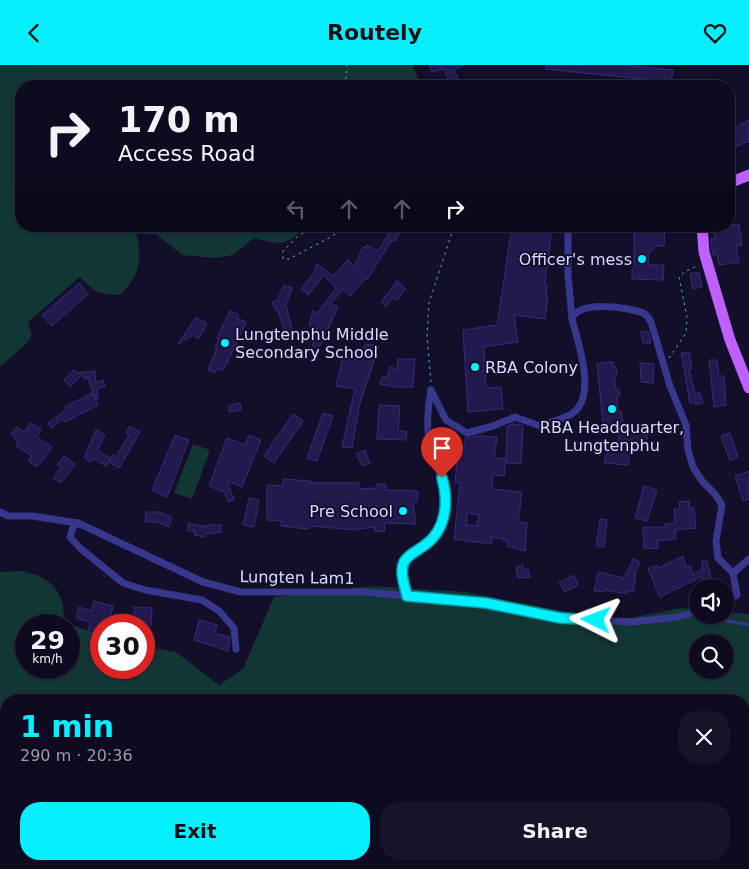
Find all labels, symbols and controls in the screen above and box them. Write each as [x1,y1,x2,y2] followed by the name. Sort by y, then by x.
[20,19,48,47] icon: back
[701,19,729,47] icon: heart
[327,20,422,45] text: Routely
[35,100,100,165] icon: right
[118,100,240,140] text: 170 m
[118,141,256,166] text: Access Road
[282,195,310,223] icon: left
[335,195,363,223] icon: ahead
[388,195,416,223] icon: ahead
[441,195,469,223] icon: right
[519,250,632,269] place label: Officer's mess
[636,253,648,265] marker: Officer's mess
[235,325,389,362] place label: Lungtenphu Middle Secondary School
[219,337,231,349] marker: Lungtenphu Middle Secondary School
[485,358,578,377] place label: RBA Colony
[469,361,481,373] marker: RBA Colony
[606,403,618,415] marker: RBA Headquarter, Lungtenphu
[540,418,684,455] place label: RBA Headquarter, Lungtenphu
[421,427,463,478] pin
[428,434,456,462] icon: arrive
[309,502,393,521] place label: Pre School
[397,505,409,517] marker: Pre School
[239,567,355,588] street label: Lungten Lam1
[689,579,734,679] map controls
[689,579,734,624] button: sound
[569,593,621,645] position arrow
[90,614,155,679] speed limit sign: 30
[30,626,65,655] text: 29
[689,634,734,679] button: search
[32,652,63,666] text: km/h
[20,709,114,744] text: 1 min
[678,711,730,763] button: close
[20,746,133,765] text: 290 m · 20:36
[20,802,370,860] button: Exit
[380,802,730,860] button: Share

